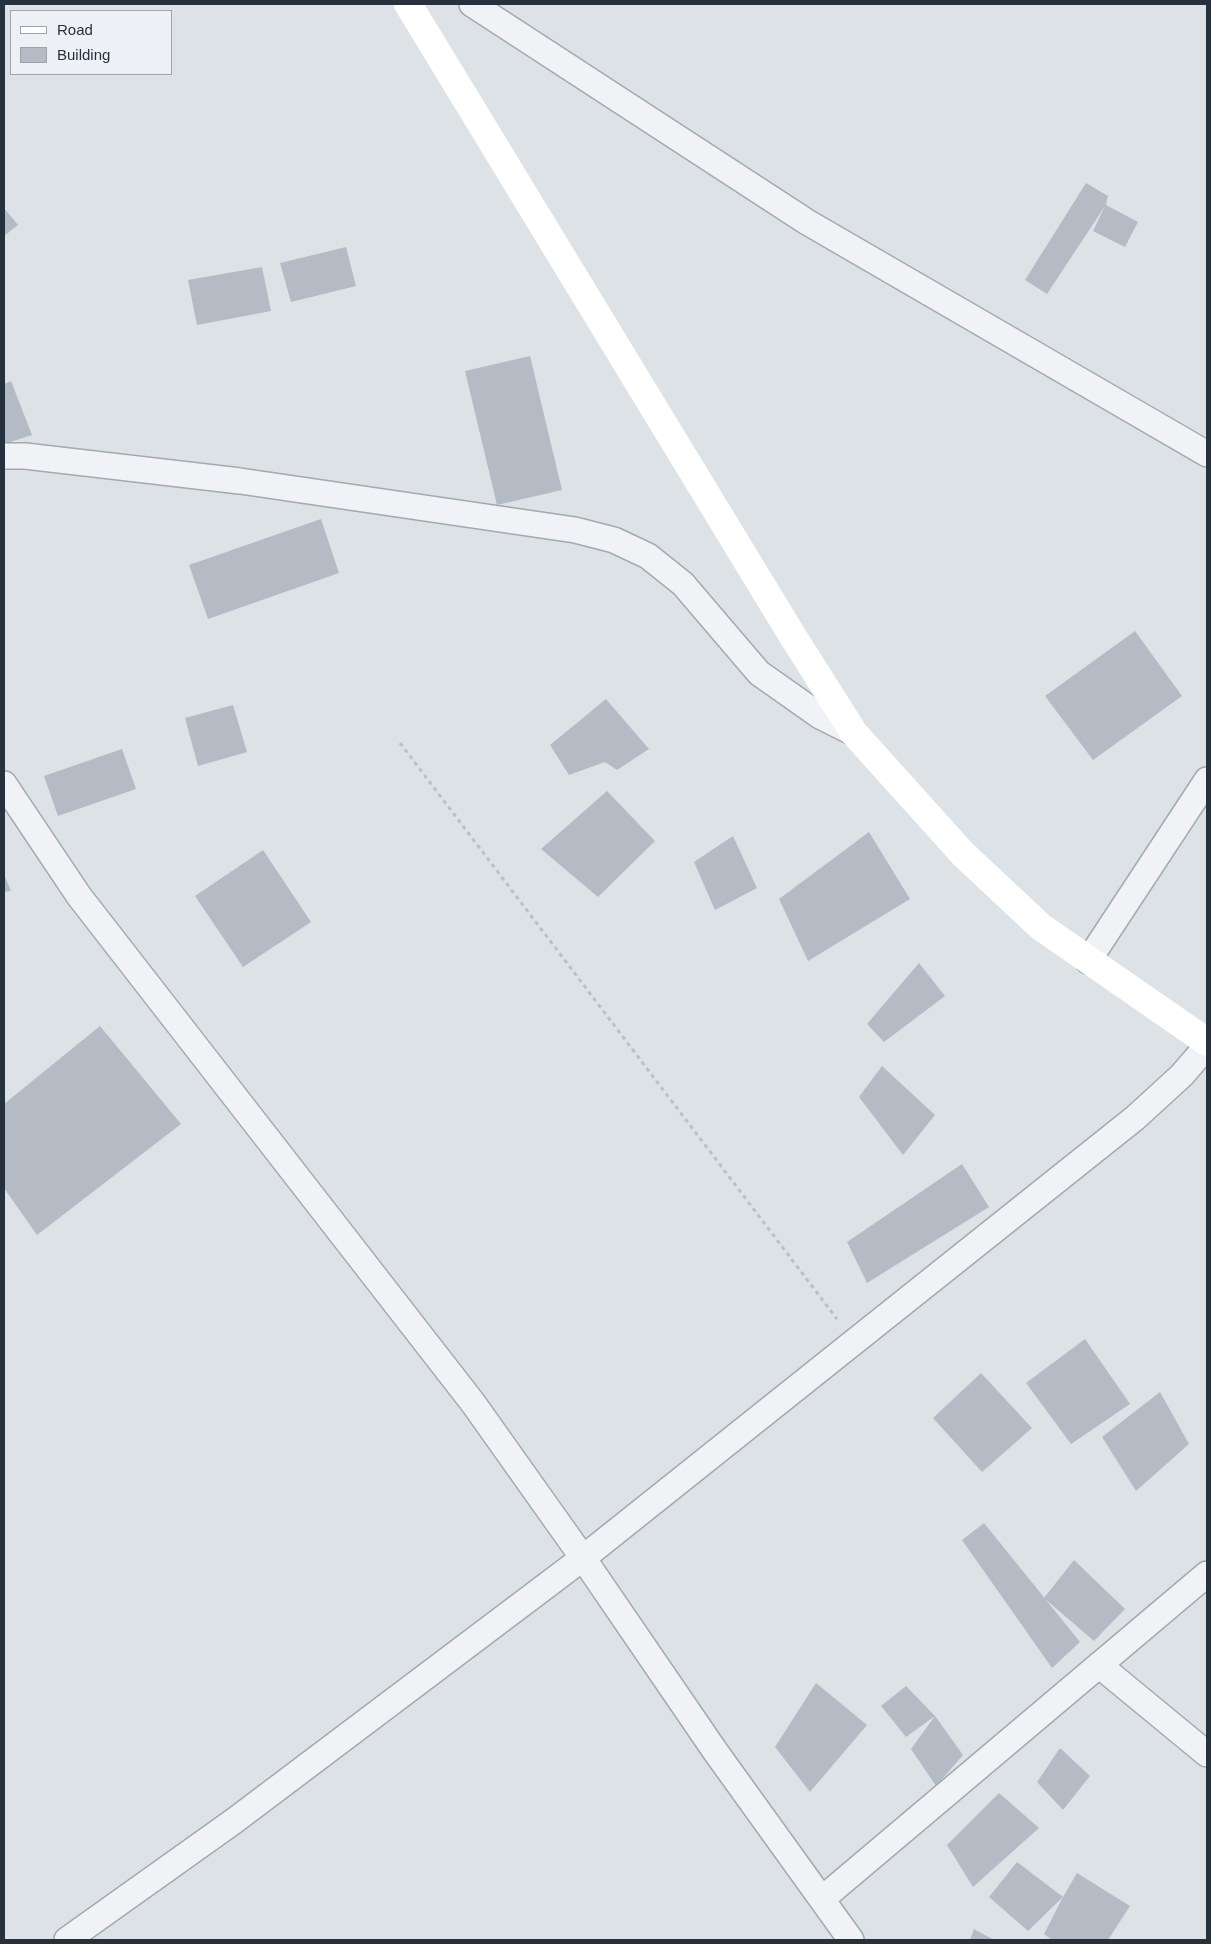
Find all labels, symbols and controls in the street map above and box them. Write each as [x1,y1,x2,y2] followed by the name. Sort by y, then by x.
[10,10,172,75] legend
[57,21,93,38] text: Road
[57,46,110,63] text: Building

